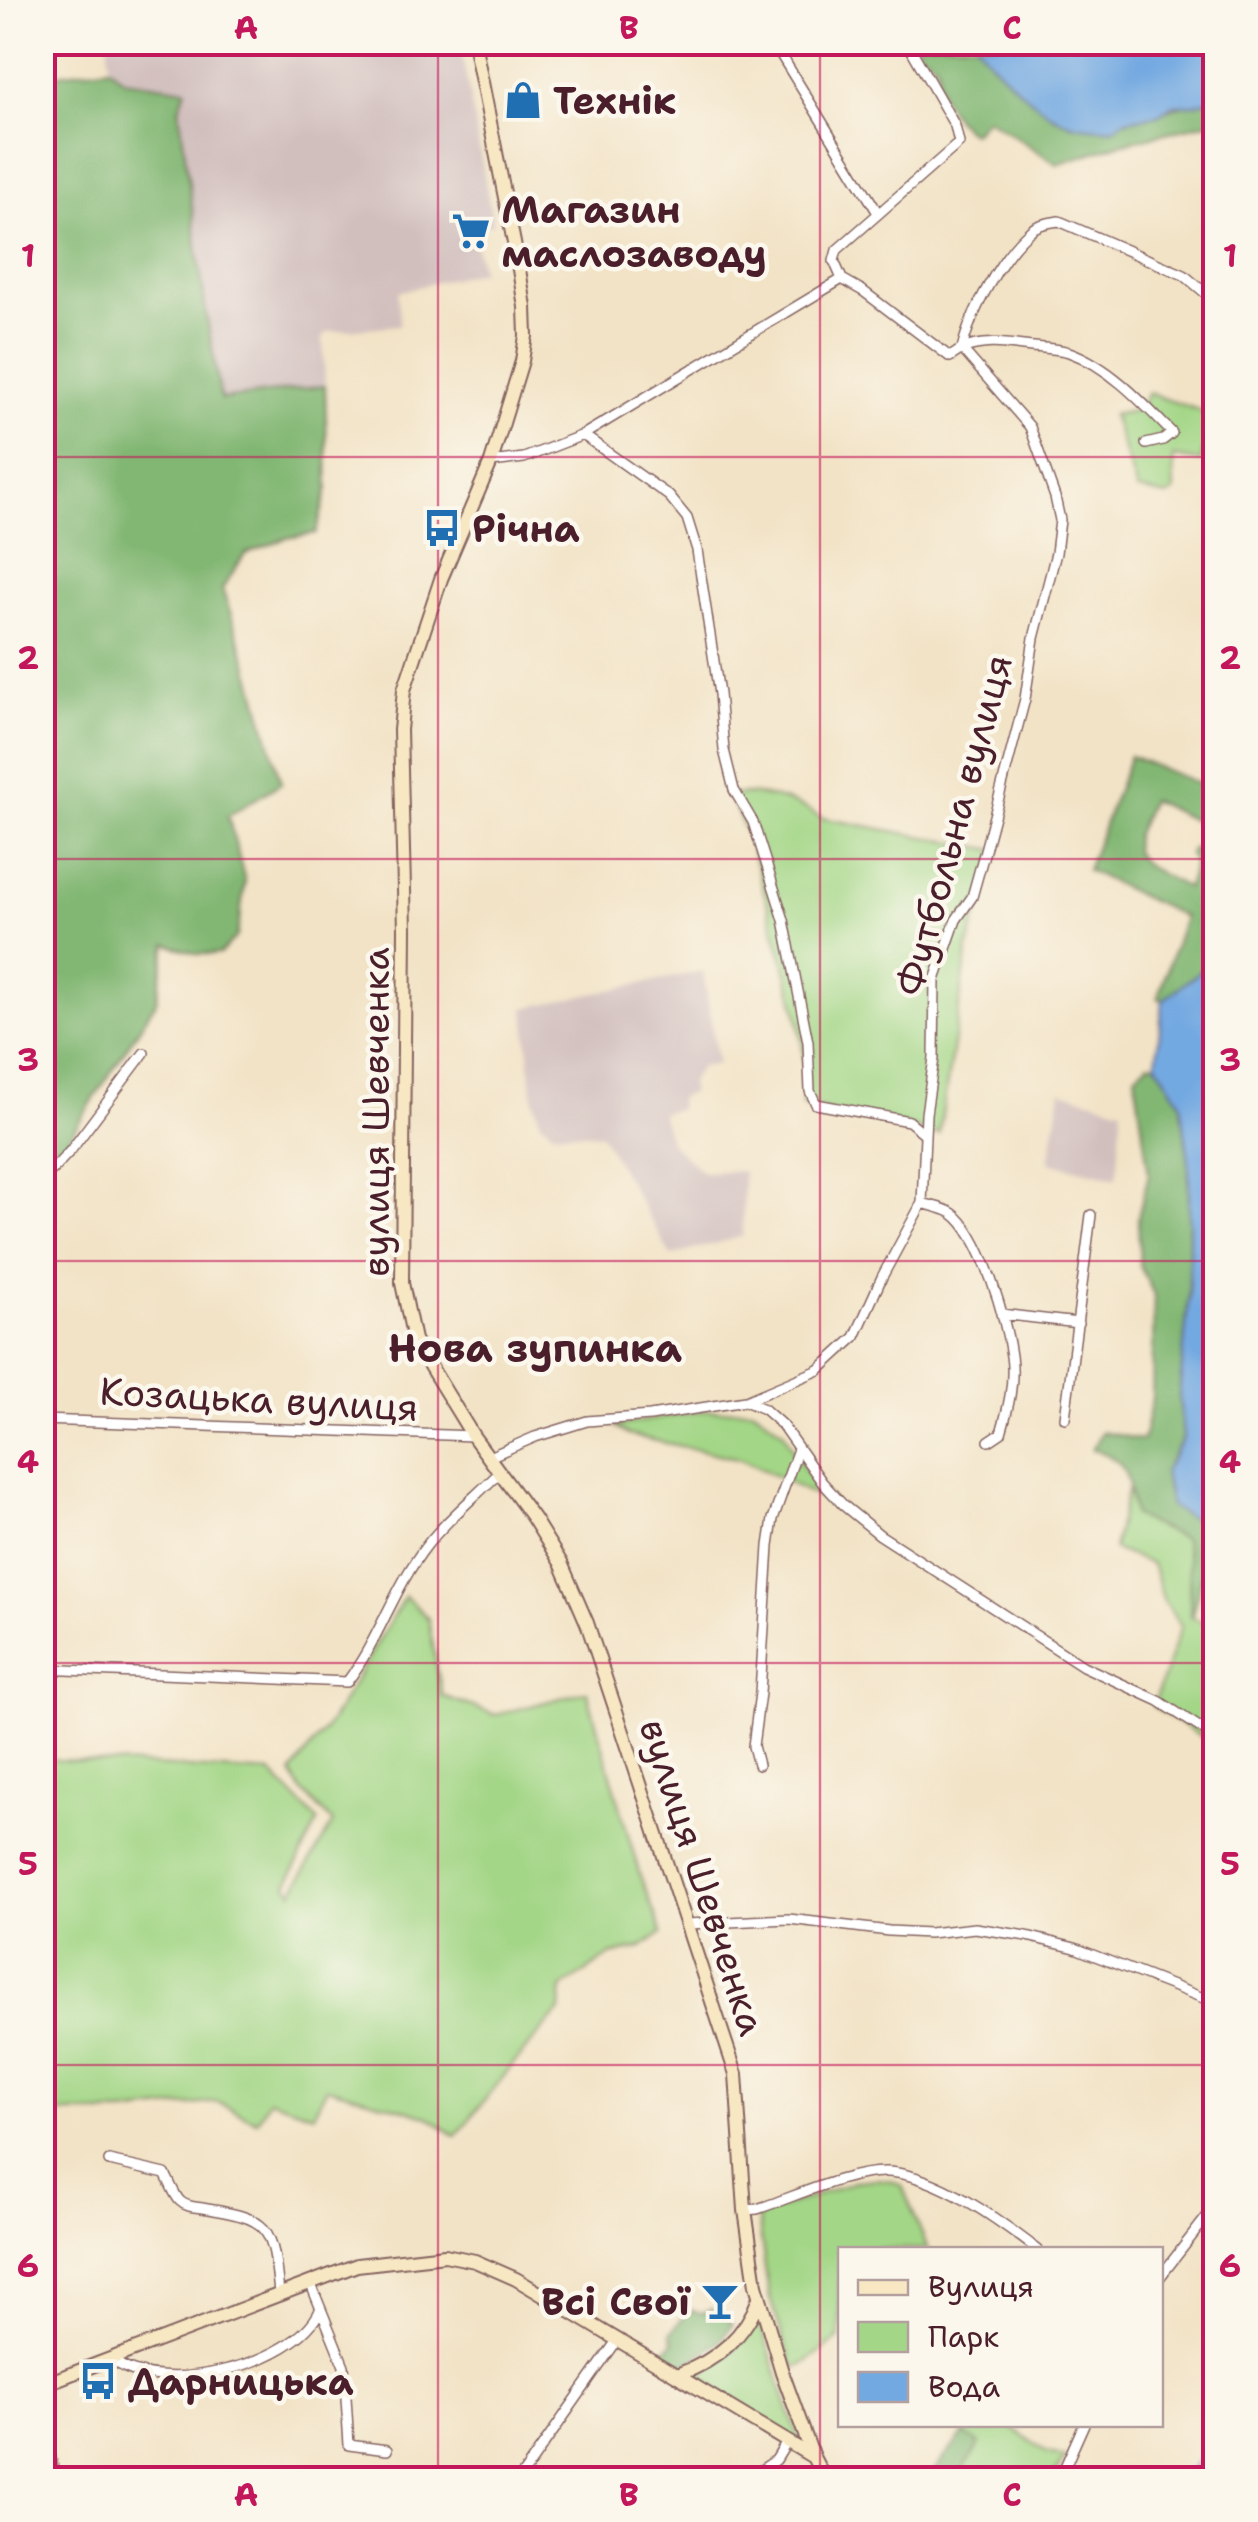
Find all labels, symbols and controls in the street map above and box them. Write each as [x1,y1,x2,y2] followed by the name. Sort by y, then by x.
[234,6,258,49] text: A
[619,6,639,49] text: B
[1002,6,1022,49] text: C
[553,75,676,126] place label: Технік
[502,79,544,121] shop icon: Технік
[501,184,767,279] place label: Магазин маслозаводу
[450,210,492,252] supermarket icon: Магазин маслозаводу
[21,234,35,277] text: 1
[1223,234,1237,277] text: 1
[472,503,580,554] place label: Річна
[421,507,463,549] bus stop icon: Річна
[17,636,39,679] text: 2
[1219,636,1241,679] text: 2
[884,649,1024,1001] street label: Футбольна вулиця
[350,947,401,1277] street label: вулиця Шевченка
[17,1038,39,1081] text: 3
[1219,1038,1241,1081] text: 3
[388,1321,682,1375] district label: Нова зупинка
[98,1365,420,1433] street label: Козацька вулиця
[17,1440,39,1483] text: 4
[1219,1440,1241,1483] text: 4
[628,1712,778,2042] street label: вулиця Шевченка
[18,1842,38,1885] text: 5
[1220,1842,1240,1885] text: 5
[17,2244,39,2287] text: 6
[1219,2244,1241,2287] text: 6
[838,2247,1163,2427] legend
[928,2266,1034,2307] text: Вулиця
[541,2276,691,2327] place label: Всі Свої
[699,2280,741,2322] bar icon: Всі Свої
[928,2316,999,2357] text: Парк
[128,2356,354,2407] place label: Дарницька
[77,2360,119,2402] bus stop icon: Дарницька
[928,2366,1000,2407] text: Вода
[234,2473,258,2516] text: A
[619,2473,639,2516] text: B
[1002,2473,1022,2516] text: C

